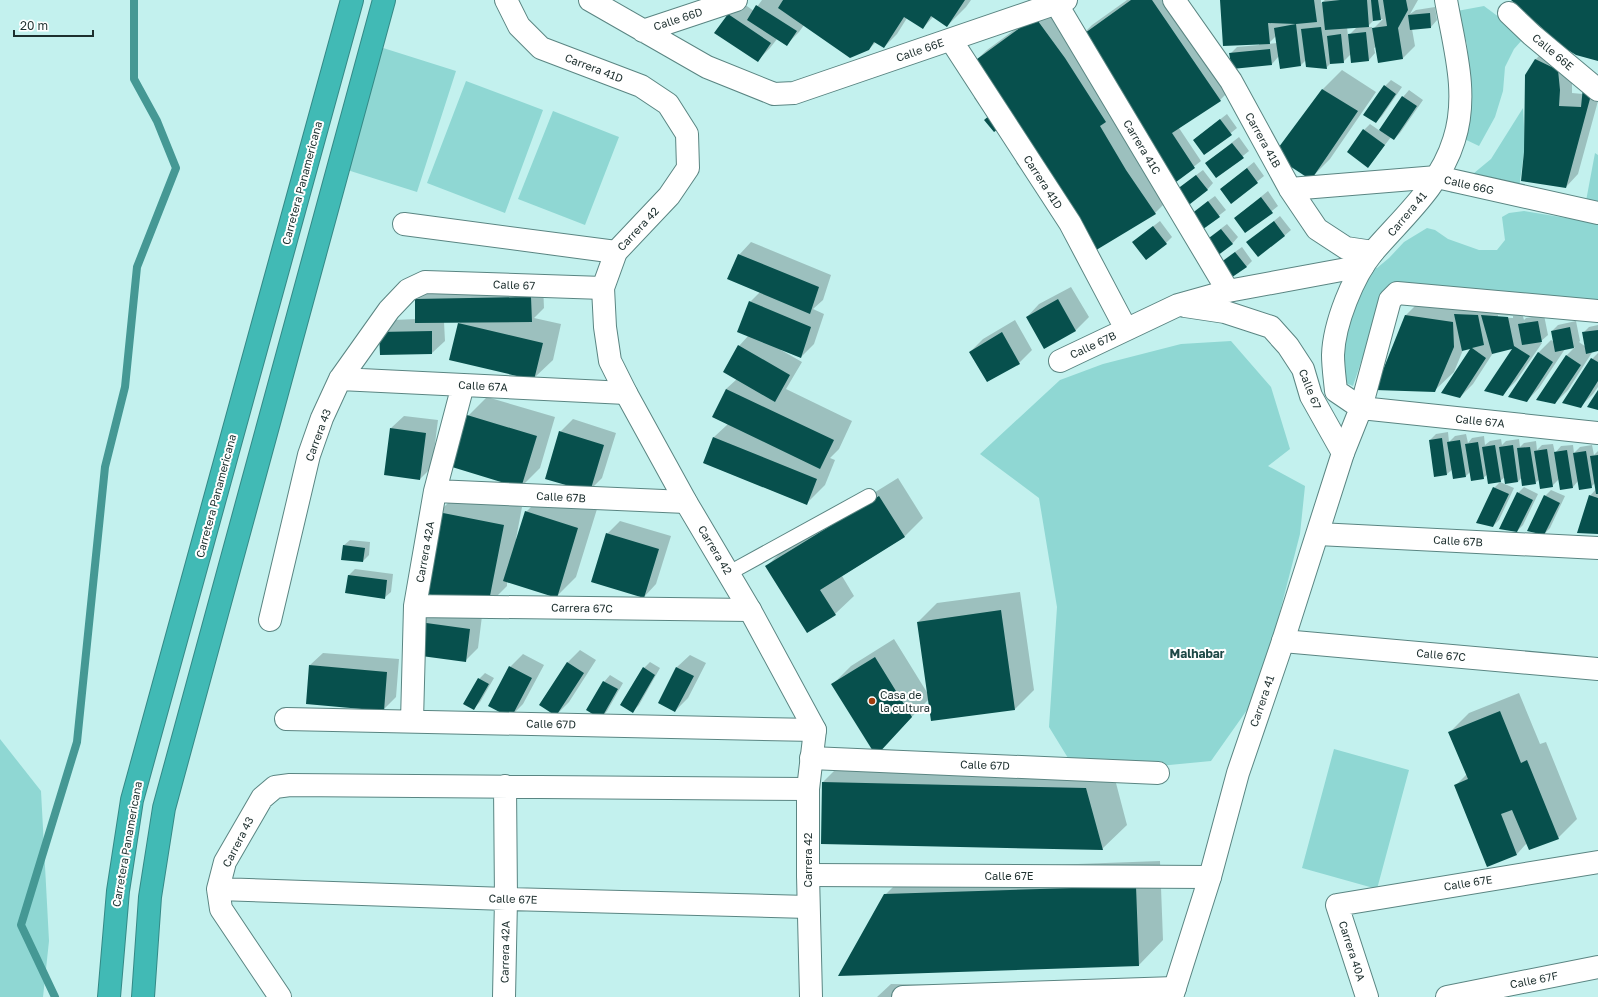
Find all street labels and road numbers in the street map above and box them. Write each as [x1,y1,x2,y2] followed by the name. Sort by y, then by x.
[652,4,704,33] street label: Calle 66D
[1530,31,1577,73] street label: Calle 66E
[894,35,946,64] street label: Calle 66E
[563,50,625,85] street label: Carrera 41D
[1243,110,1284,170] street label: Carrera 41B
[1121,117,1164,176] street label: Carrera 41C
[279,120,324,246] street label: Carretera Panamericana
[1021,152,1066,211] street label: Carrera 41D
[1443,172,1496,197] street label: Calle 66G
[1384,189,1429,238] street label: Carrera 41
[614,204,661,253] street label: Carrera 42
[493,277,536,292] street label: Calle 67
[1068,328,1118,361] street label: Calle 67B
[1297,367,1324,411] street label: Calle 67
[458,378,509,393] street label: Calle 67A
[302,407,333,463] street label: Carrera 43
[1455,411,1506,430] street label: Calle 67A
[193,433,238,559] street label: Carretera Panamericana
[536,489,586,504] street label: Calle 67B
[413,520,436,584] street label: Carrera 42A
[696,523,735,577] street label: Carrera 42
[1433,533,1483,548] street label: Calle 67B
[551,600,613,615] street label: Carrera 67C
[1416,646,1466,663] street label: Calle 67C
[1247,673,1276,728] street label: Carrera 41
[526,717,576,730] street label: Calle 67D
[960,757,1010,772] street label: Calle 67D
[109,780,144,908] street label: Carretera Panamericana
[219,814,256,869] street label: Carrera 43
[801,833,814,887] street label: Carrera 42
[985,869,1034,882] street label: Calle 67E
[1443,872,1493,893] street label: Calle 67E
[488,891,538,906] street label: Calle 67E
[1337,919,1369,983] street label: Carrera 40A
[497,920,512,983] street label: Carrera 42A
[1509,968,1560,991] street label: Calle 67F

